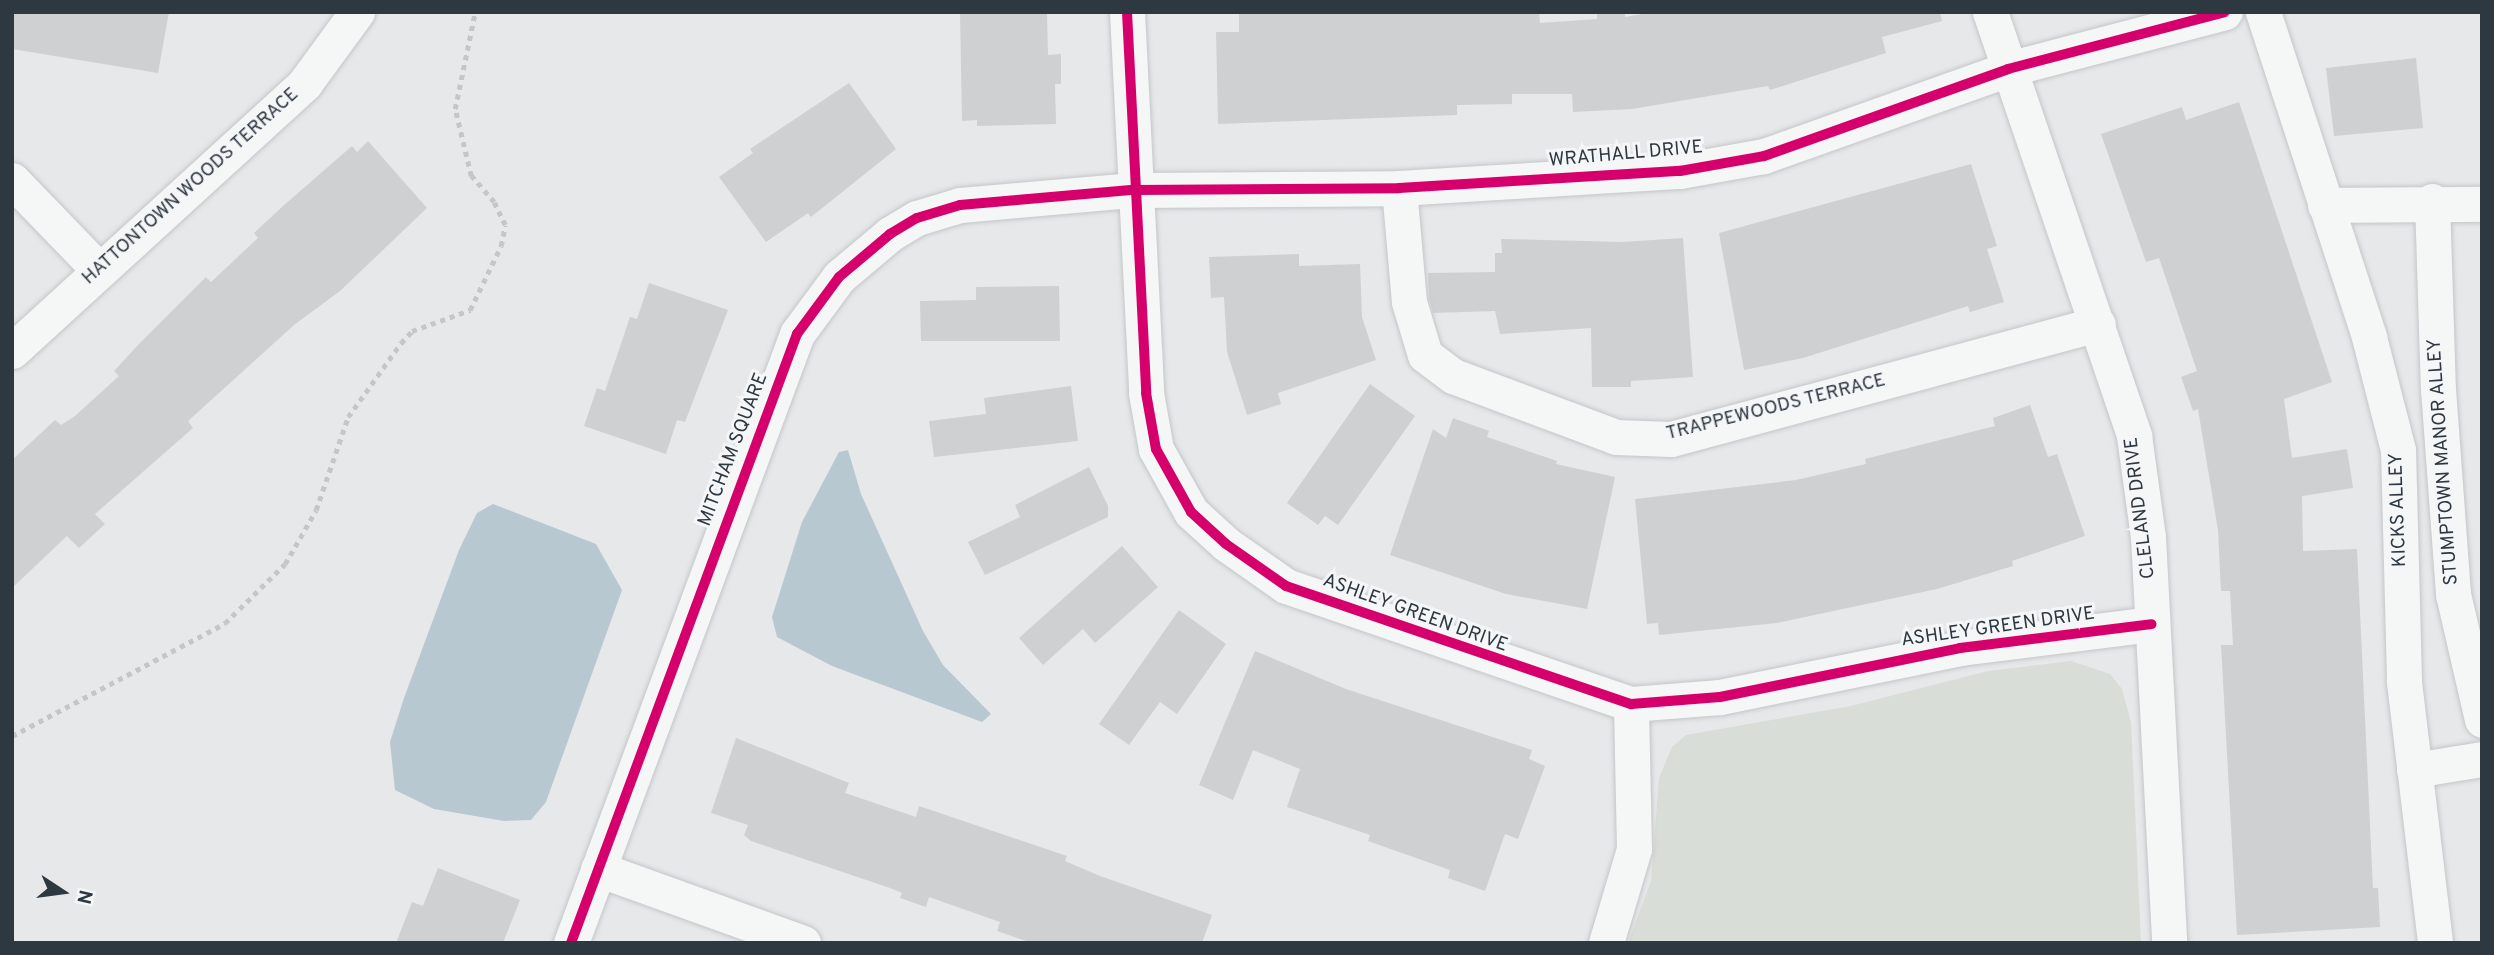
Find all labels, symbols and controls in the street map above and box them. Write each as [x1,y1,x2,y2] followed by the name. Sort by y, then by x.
[78,83,304,291] street label: HATTONTOWN WOODS TERRACE
[1548,137,1704,173] street label: WRATHALL DRIVE
[2424,337,2464,587] street label: STUMPTOWN MANOR ALLEY
[694,370,774,530] street label: MITCHAM SQUARE
[1664,370,1888,446] street label: TRAPPEWOODS TERRACE
[2121,436,2161,580] street label: CLELAND DRIVE
[2386,452,2412,568] street label: KICKS ALLEY
[1319,570,1511,658] street label: ASHLEY GREEN DRIVE
[1899,603,2097,653] street label: ASHLEY GREEN DRIVE
[28,857,98,927] north arrow
[70,887,97,906] text: N

